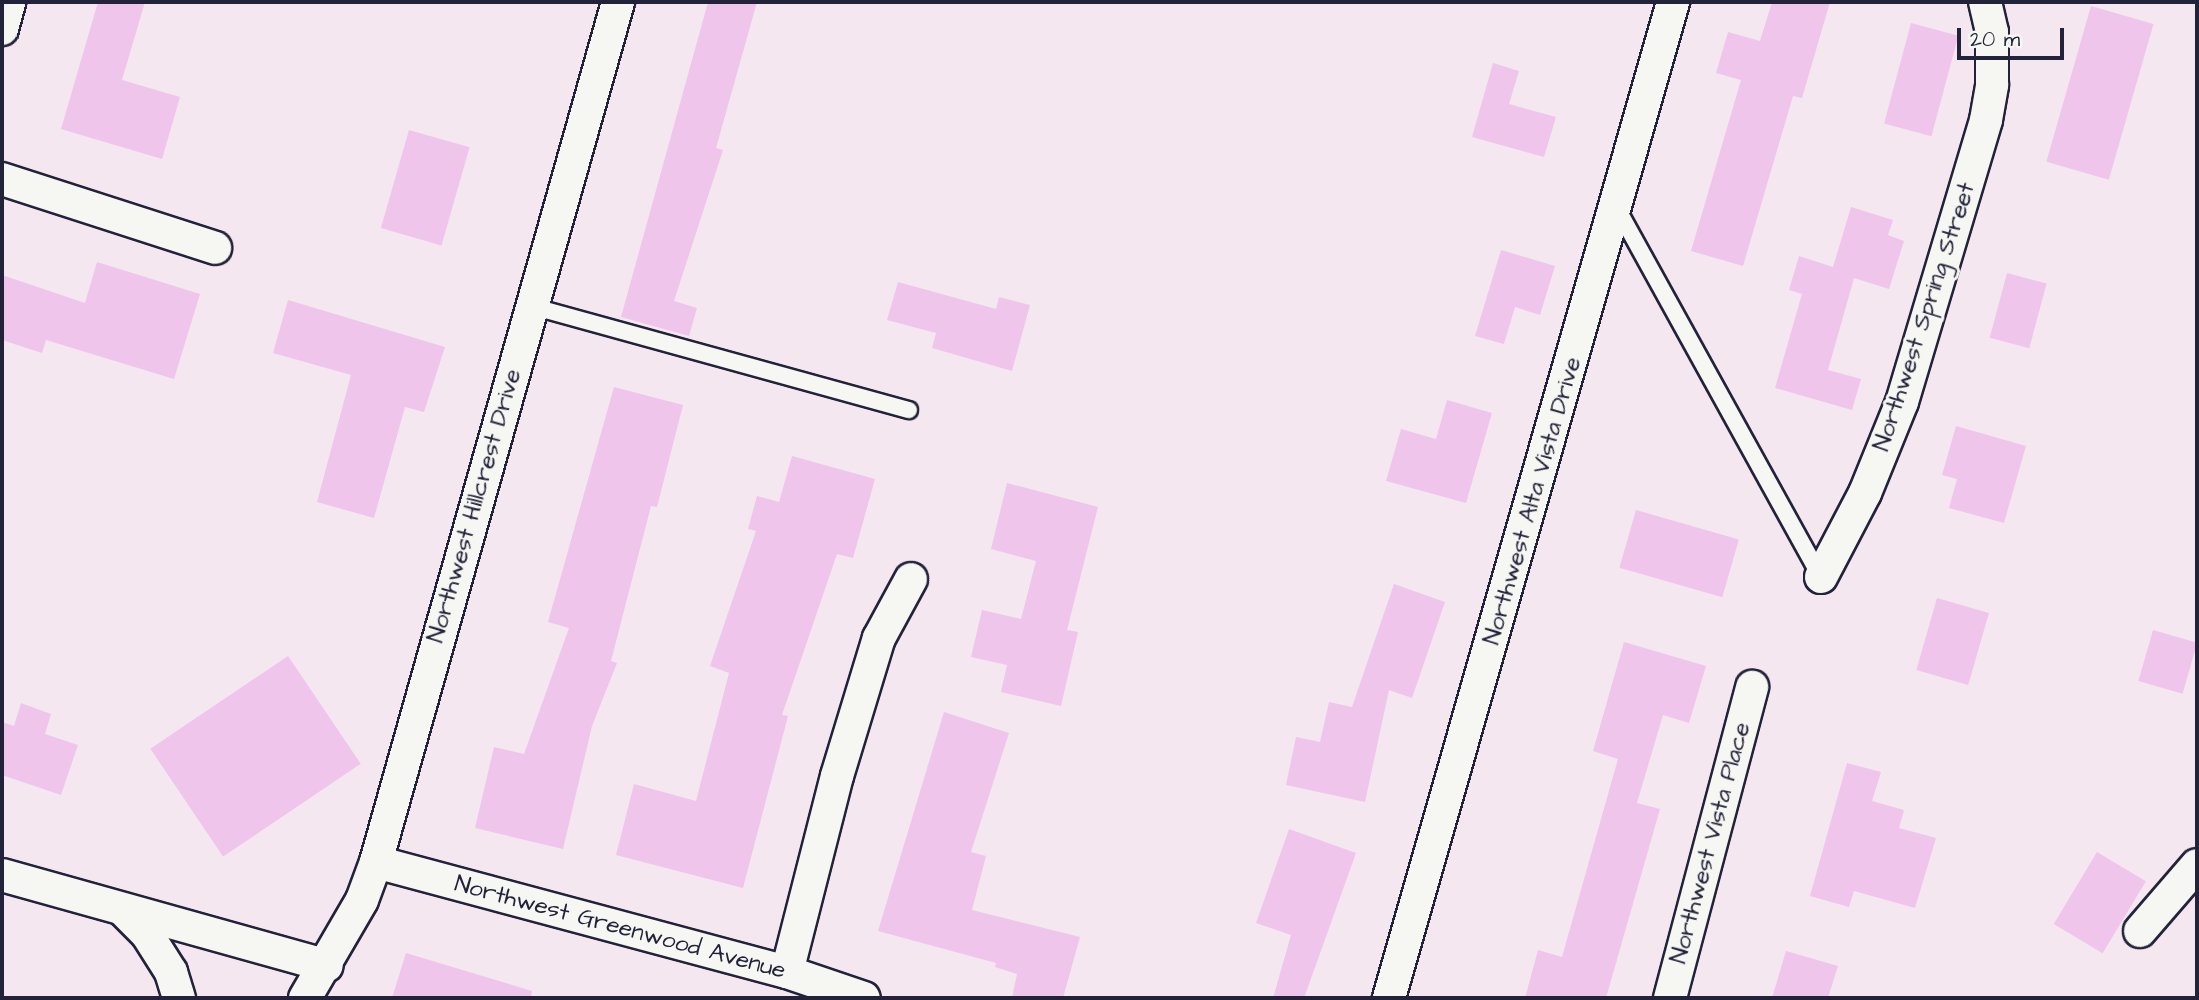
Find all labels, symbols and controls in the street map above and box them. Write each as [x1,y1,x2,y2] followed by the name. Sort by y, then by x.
[1961,14,2068,58] scale bar
[1970,25,2020,54] text: 20 m
[1868,179,1982,455] street label: Northwest Spring Street
[1478,354,1588,648] street label: Northwest Alta Vista Drive
[422,366,528,646] street label: Northwest Hillcrest Drive
[1665,719,1757,967] street label: Northwest Vista Place
[451,870,789,986] street label: Northwest Greenwood Avenue

